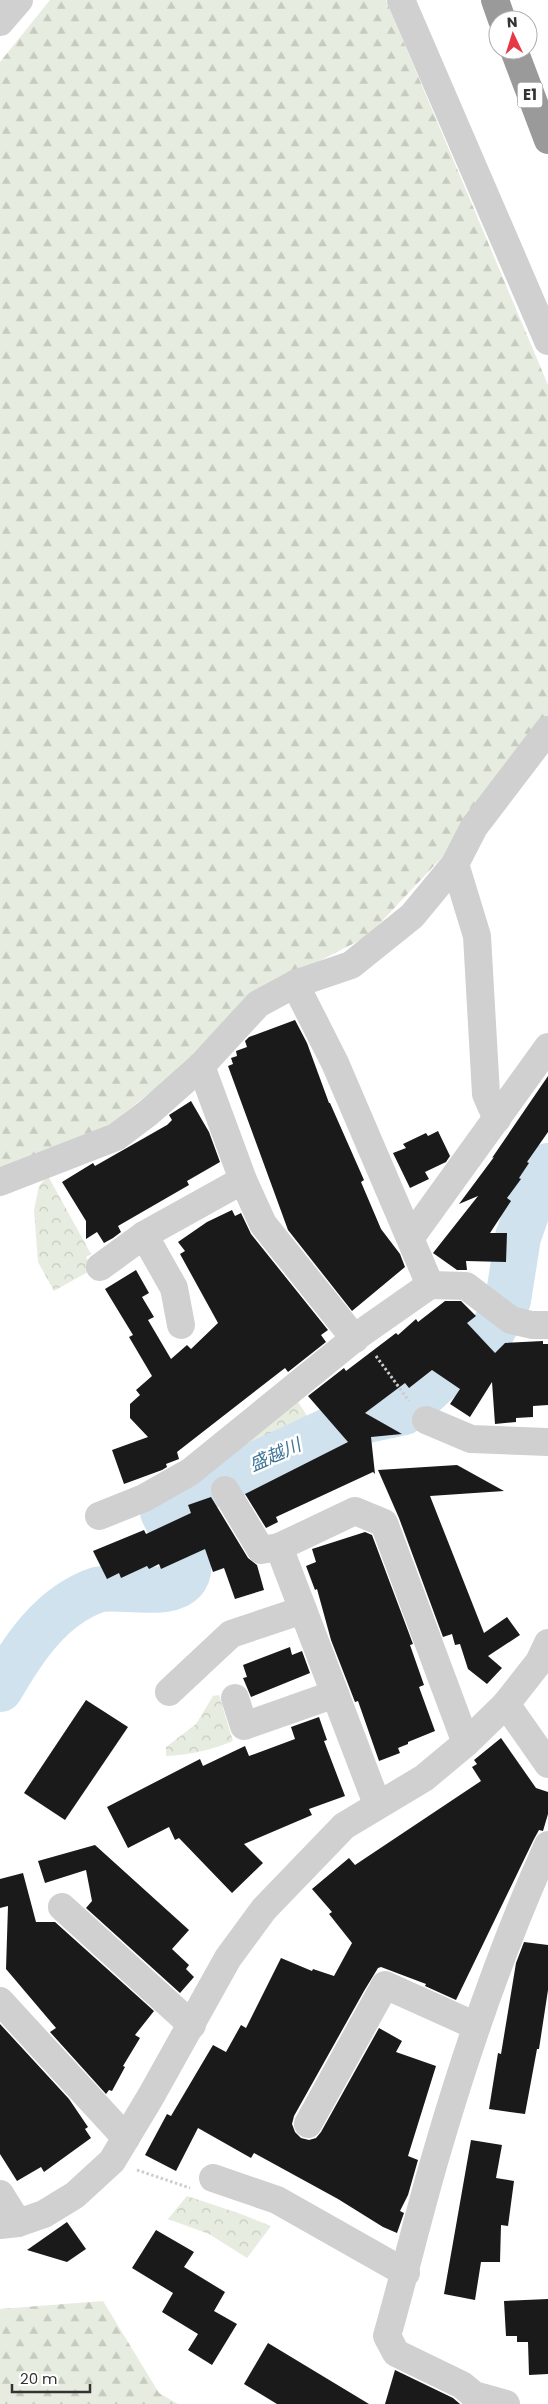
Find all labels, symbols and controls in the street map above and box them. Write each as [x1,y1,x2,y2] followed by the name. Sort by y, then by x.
[488,10,538,60] north arrow
[506,12,518,32] text: N
[518,82,542,108] road number: E1
[245,1431,306,1477] water label: 盛越川
[12,2362,90,2394] scale bar
[20,2368,58,2389] text: 20 m

